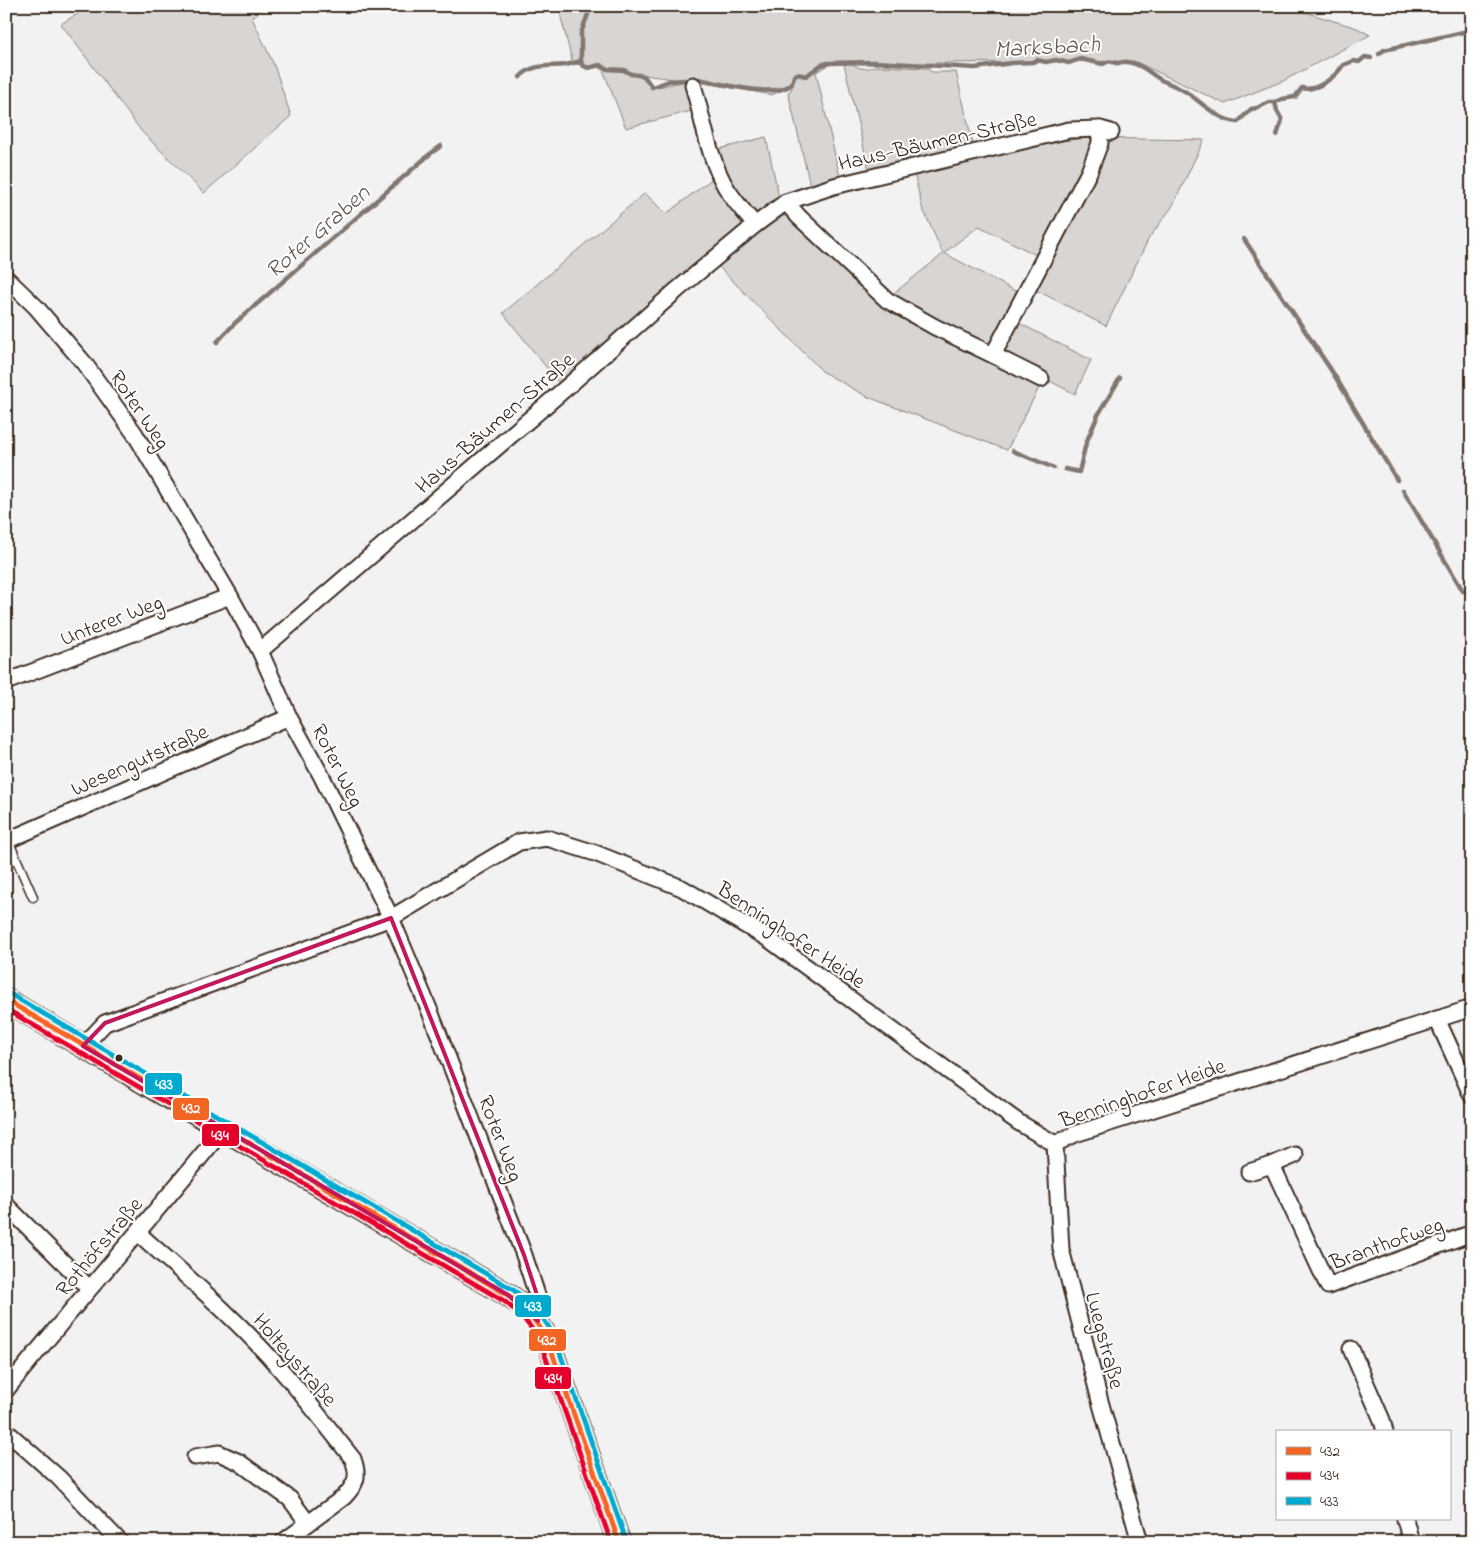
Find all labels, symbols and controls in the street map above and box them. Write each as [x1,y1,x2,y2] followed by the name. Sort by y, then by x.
[994,28,1101,69] water label: Marksbach
[835,105,1040,181] street label: Haus-Bäumen-Straße
[259,177,380,288] water label: Roter Graben
[409,346,583,503] street label: Haus-Bäumen-Straße
[99,364,177,458] street label: Roter Weg
[56,588,169,657] street label: Unterer Weg
[66,717,215,807] street label: Wesengutstraße
[301,719,371,814] street label: Roter Weg
[708,874,871,999] street label: Benninghofer Heide
[1055,1051,1231,1139] street label: Benninghofer Heide
[114,1053,124,1063] unlabelled marker
[144,1072,183,1096] line badge: 433
[154,1075,173,1096] text: 433
[467,1091,530,1187] street label: Roter Weg
[172,1097,210,1121] line badge: 432
[181,1099,200,1120] text: 432
[201,1123,240,1147] line badge: 434
[210,1126,229,1147] text: 434
[49,1191,152,1305] street label: Rothöfstraße
[1325,1210,1448,1281] street label: Branthofweg
[1074,1289,1131,1393] street label: Luegstraße
[514,1294,552,1318] line badge: 433
[523,1297,542,1318] text: 433
[243,1307,344,1416] street label: Holteystraße
[528,1328,567,1352] line badge: 432
[537,1331,556,1352] text: 432
[534,1366,572,1390] line badge: 434
[543,1369,562,1390] text: 434
[1276,1430,1450,1520] legend
[1320,1441,1340,1463] text: 432
[1320,1465,1339,1487] text: 434
[1320,1491,1339,1513] text: 433

